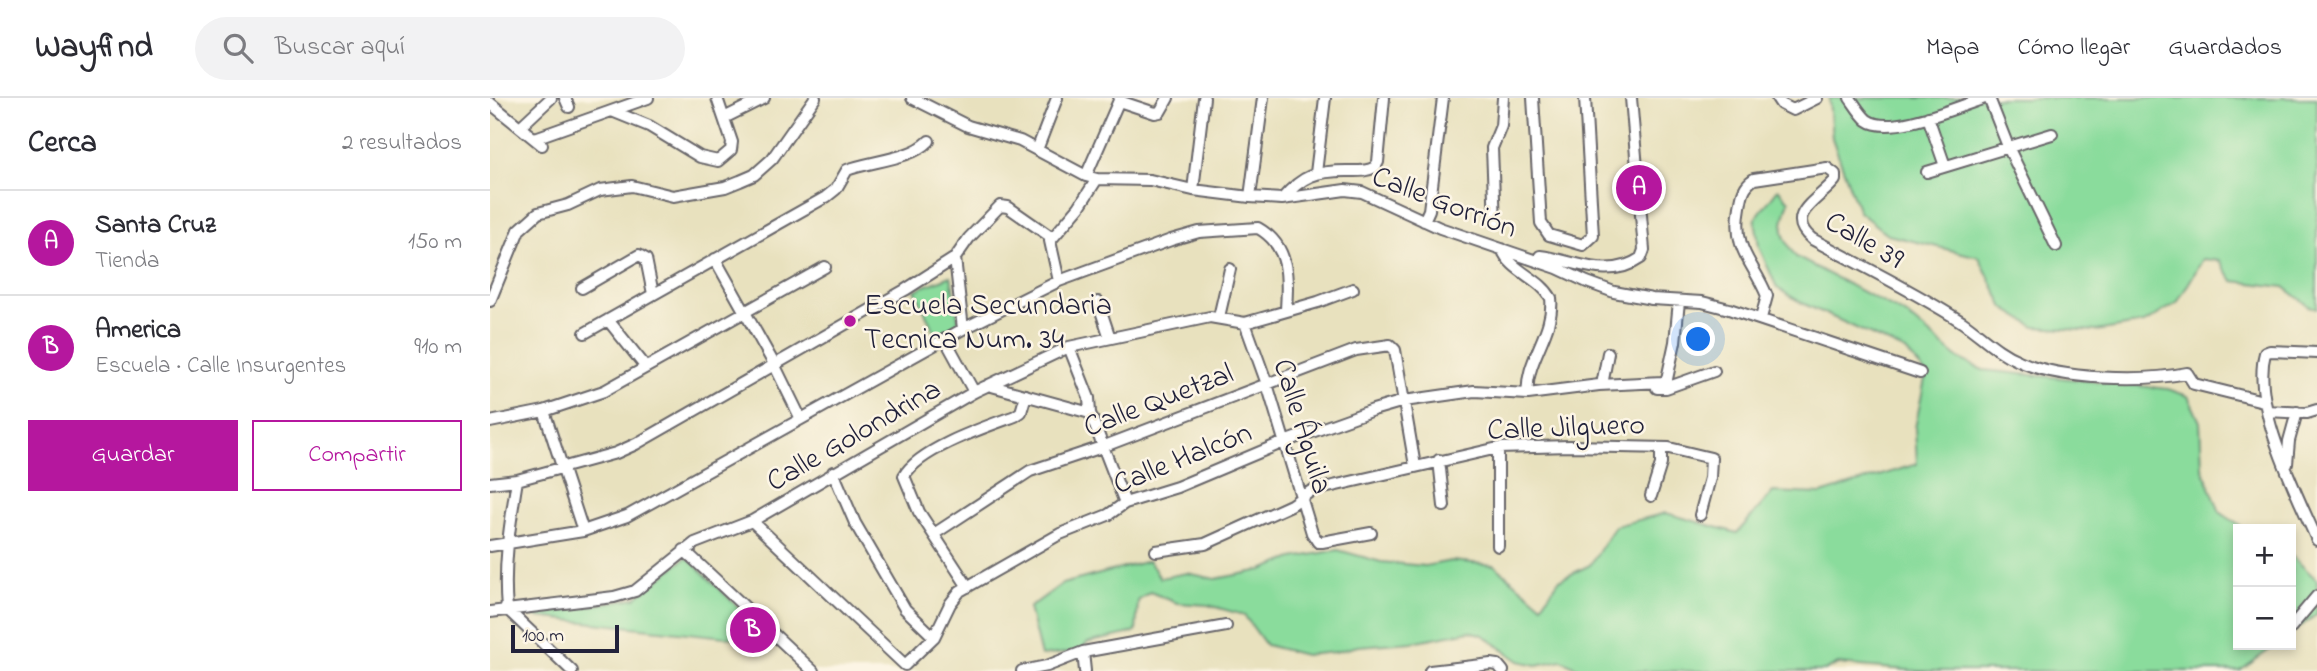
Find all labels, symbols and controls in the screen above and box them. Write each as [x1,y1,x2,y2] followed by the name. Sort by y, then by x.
[195,17,685,80] search box
[35,24,153,72] text: Wayfind
[219,29,257,67] icon: search
[275,29,405,67] text: Buscar aquí
[1926,31,1979,66] text: Mapa
[2017,31,2130,66] text: Cómo llegar
[2168,31,2282,66] text: Guardados
[28,122,97,166] text: Cerca
[342,127,462,160] text: 2 resultados
[1365,156,1523,252] street label: Calle Gorrión
[1616,162,1662,214] pin: A
[1816,201,1911,282] street label: Calle 39
[95,207,216,245] text: Santa Cruz
[44,226,58,259] text: A
[408,226,462,259] text: 150 m
[95,245,159,278] text: Tienda
[864,285,1112,363] place label: Escuela Secundaria Tecnica Num. 34
[95,312,181,350] text: America
[842,313,858,329] marker: Escuela Secundaria Tecnica Num. 34
[1681,322,1715,356] your location
[43,331,59,364] text: B
[414,331,462,364] text: 910 m
[95,350,346,383] text: Escuela · Calle Insurgentes
[1078,353,1240,451] street label: Calle Quetzal
[1260,354,1343,500] street label: Calle Águila
[759,369,950,504] street label: Calle Golondrina
[1487,404,1646,454] street label: Calle Jilguero
[1107,412,1259,508] street label: Calle Halcón
[28,420,238,491] button: Guardar
[252,420,462,491] button: Compartir
[2233,524,2296,650] map controls
[2233,524,2296,587] button: +
[2233,587,2296,650] button: −
[730,604,776,656] pin: B
[511,622,620,654] scale bar
[522,623,564,650] text: 100 m

